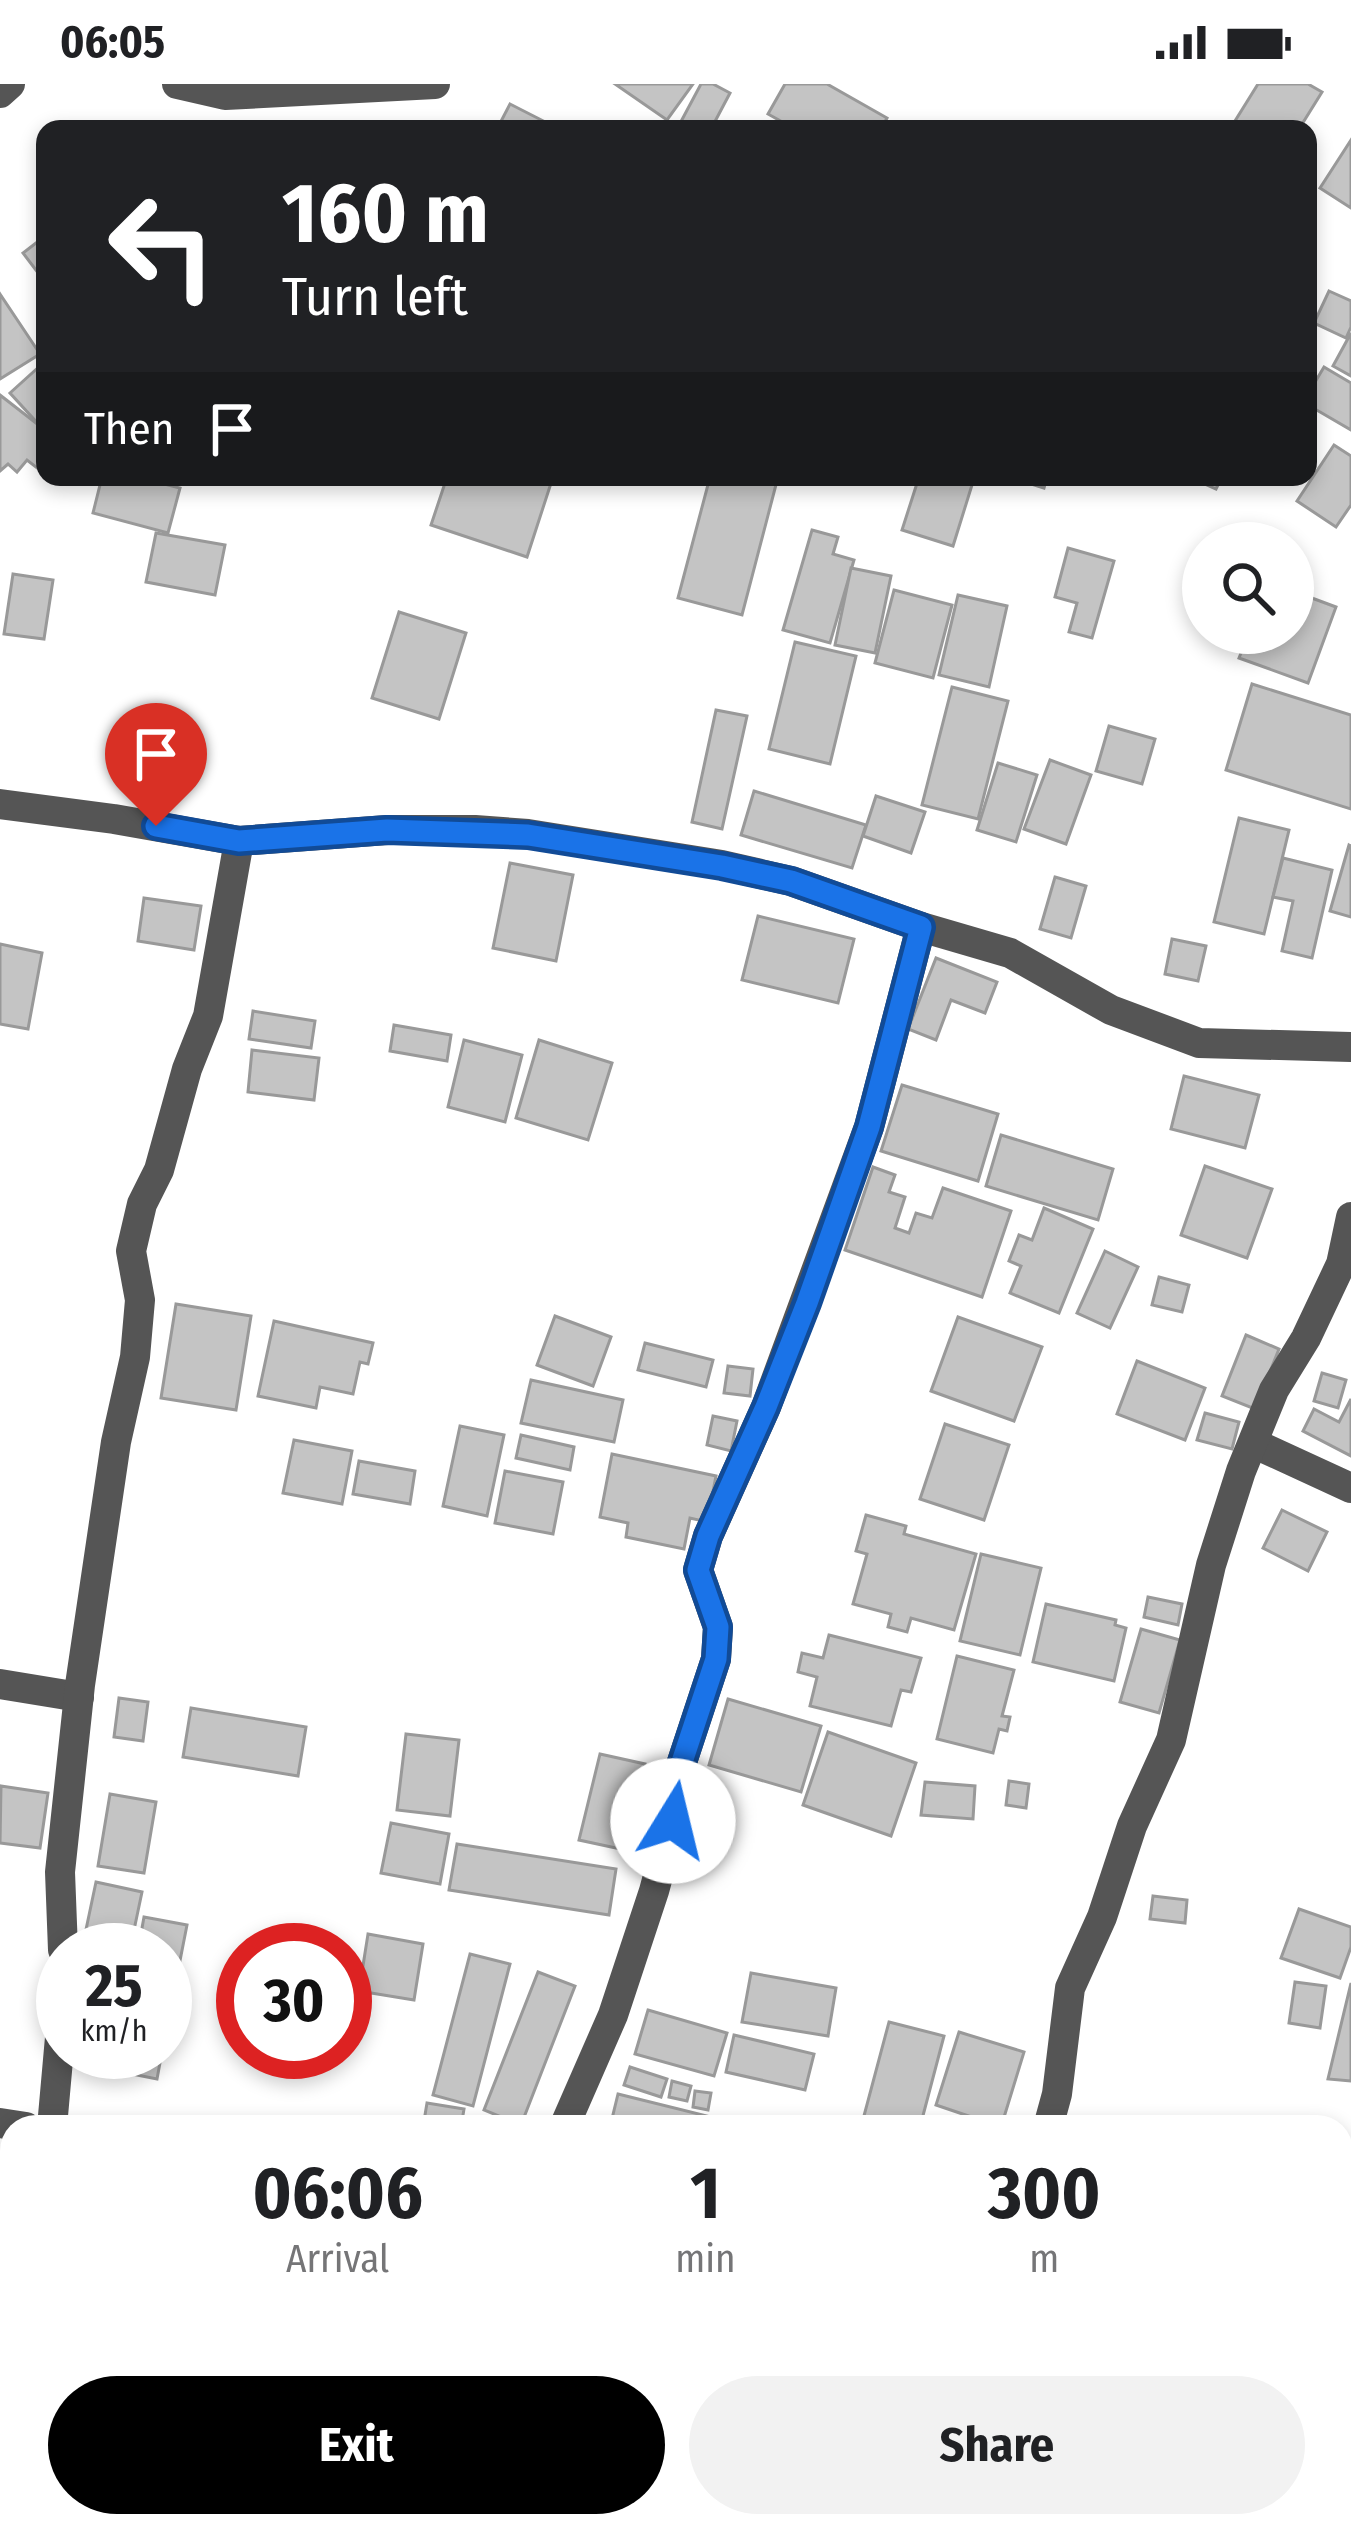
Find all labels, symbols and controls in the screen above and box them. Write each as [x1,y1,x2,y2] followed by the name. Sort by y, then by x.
[60,15,165,69] text: 06:05
[282,163,489,264] text: 160 m
[84,168,240,324] icon: left
[282,265,468,329] text: Turn left
[199,396,265,462] icon: arrive
[84,402,175,456] text: Then
[1182,522,1314,654] map controls
[1182,522,1314,654] button: search
[105,703,207,826] pin
[123,721,189,787] icon: arrive
[610,1758,736,1884] position arrow
[216,1923,372,2079] speed limit sign: 30
[85,1950,143,2022] text: 25
[81,2013,147,2049] text: km/h
[252,2151,423,2237] text: 06:06
[690,2151,721,2237] text: 1
[988,2151,1101,2237] text: 300
[286,2236,389,2282] text: Arrival
[675,2236,736,2282] text: min
[1029,2236,1059,2282] text: m
[48,2376,665,2514] button: Exit
[689,2376,1305,2514] button: Share

